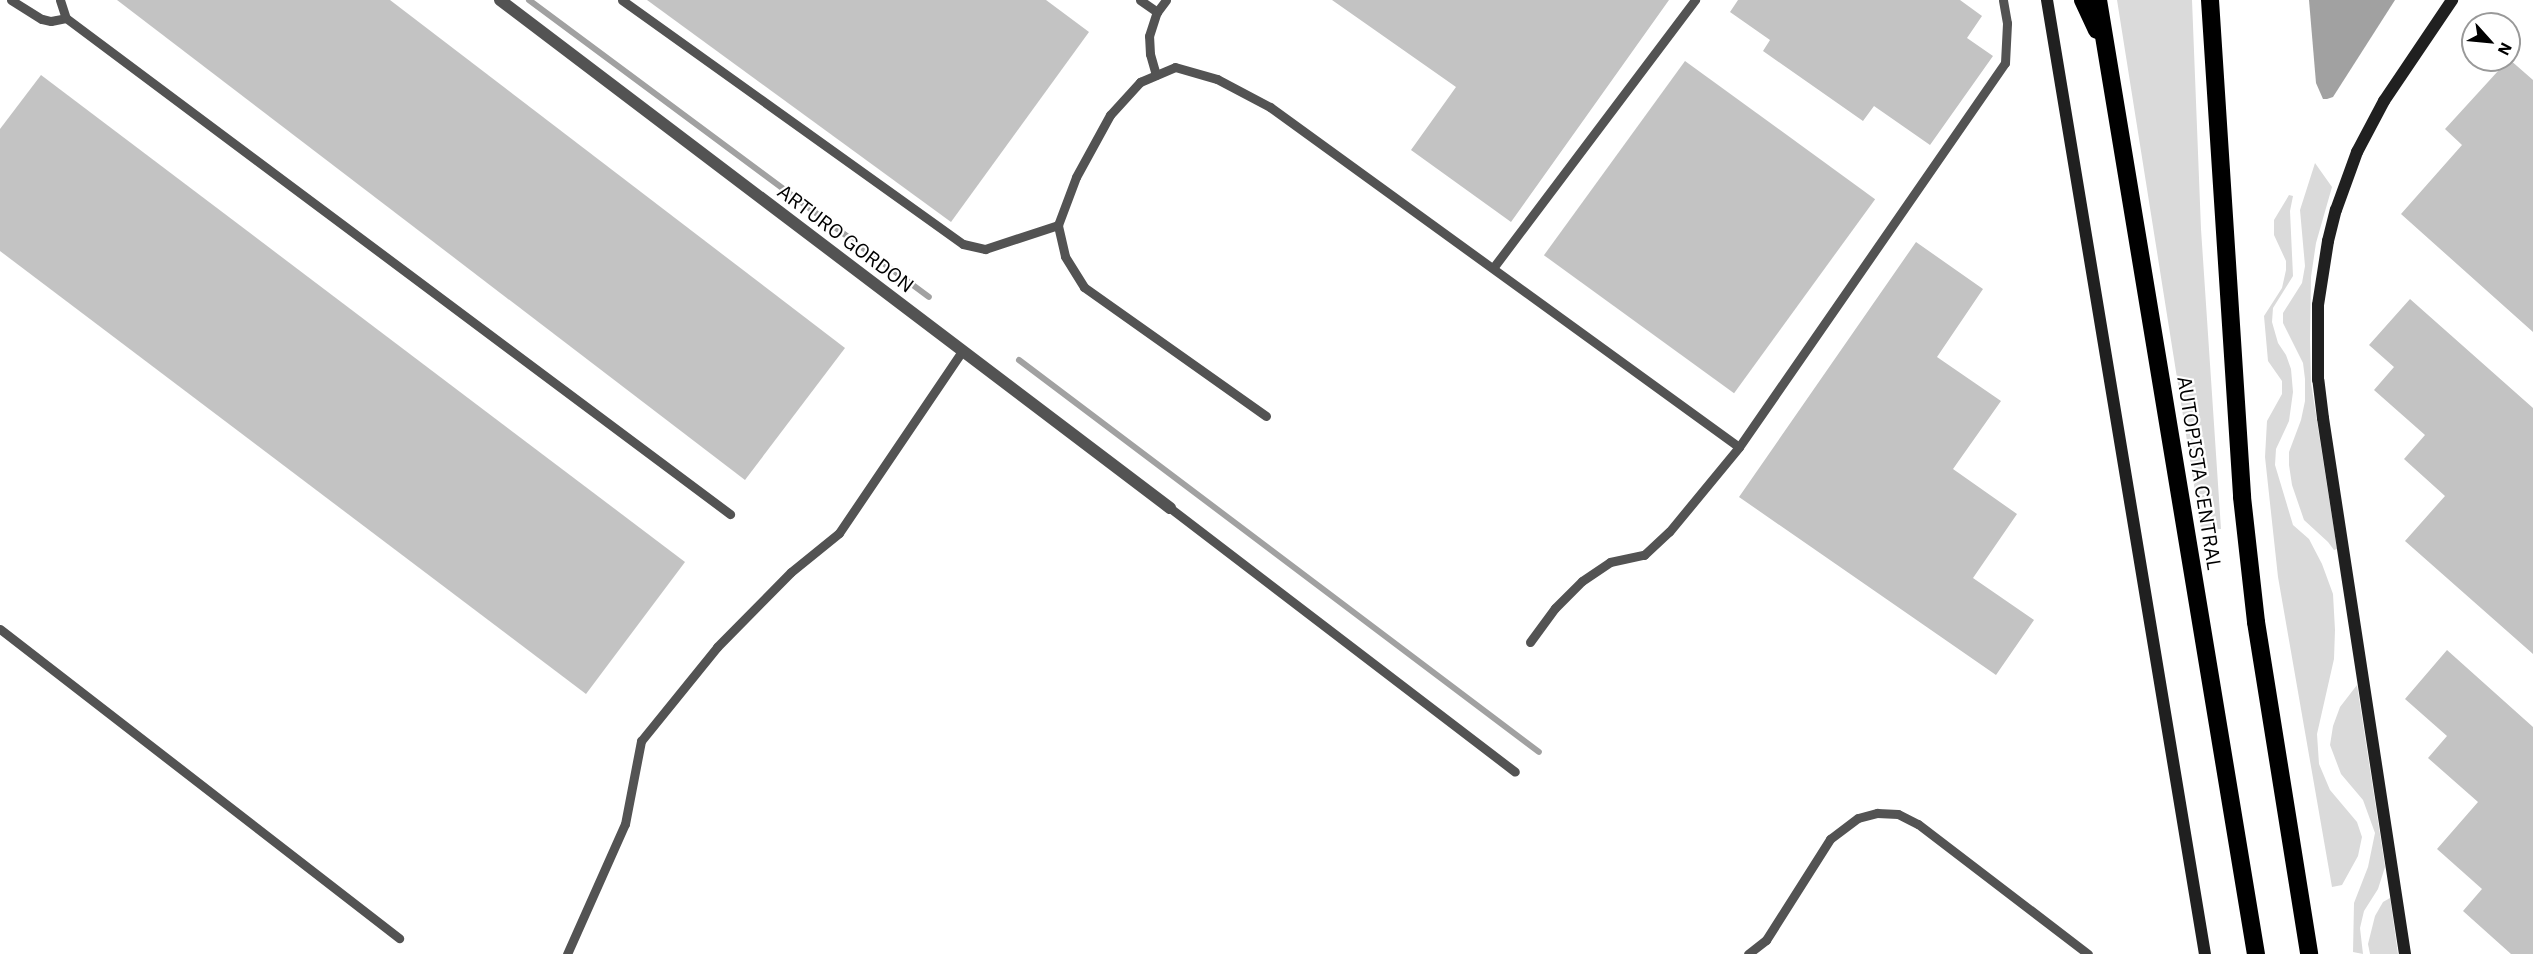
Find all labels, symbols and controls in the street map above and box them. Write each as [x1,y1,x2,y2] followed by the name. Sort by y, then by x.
[2461,12,2521,72] north arrow
[2494,40,2517,59] text: N
[773,179,919,297] street label: ARTURO GORDON
[2173,374,2227,572] street label: AUTOPISTA CENTRAL

